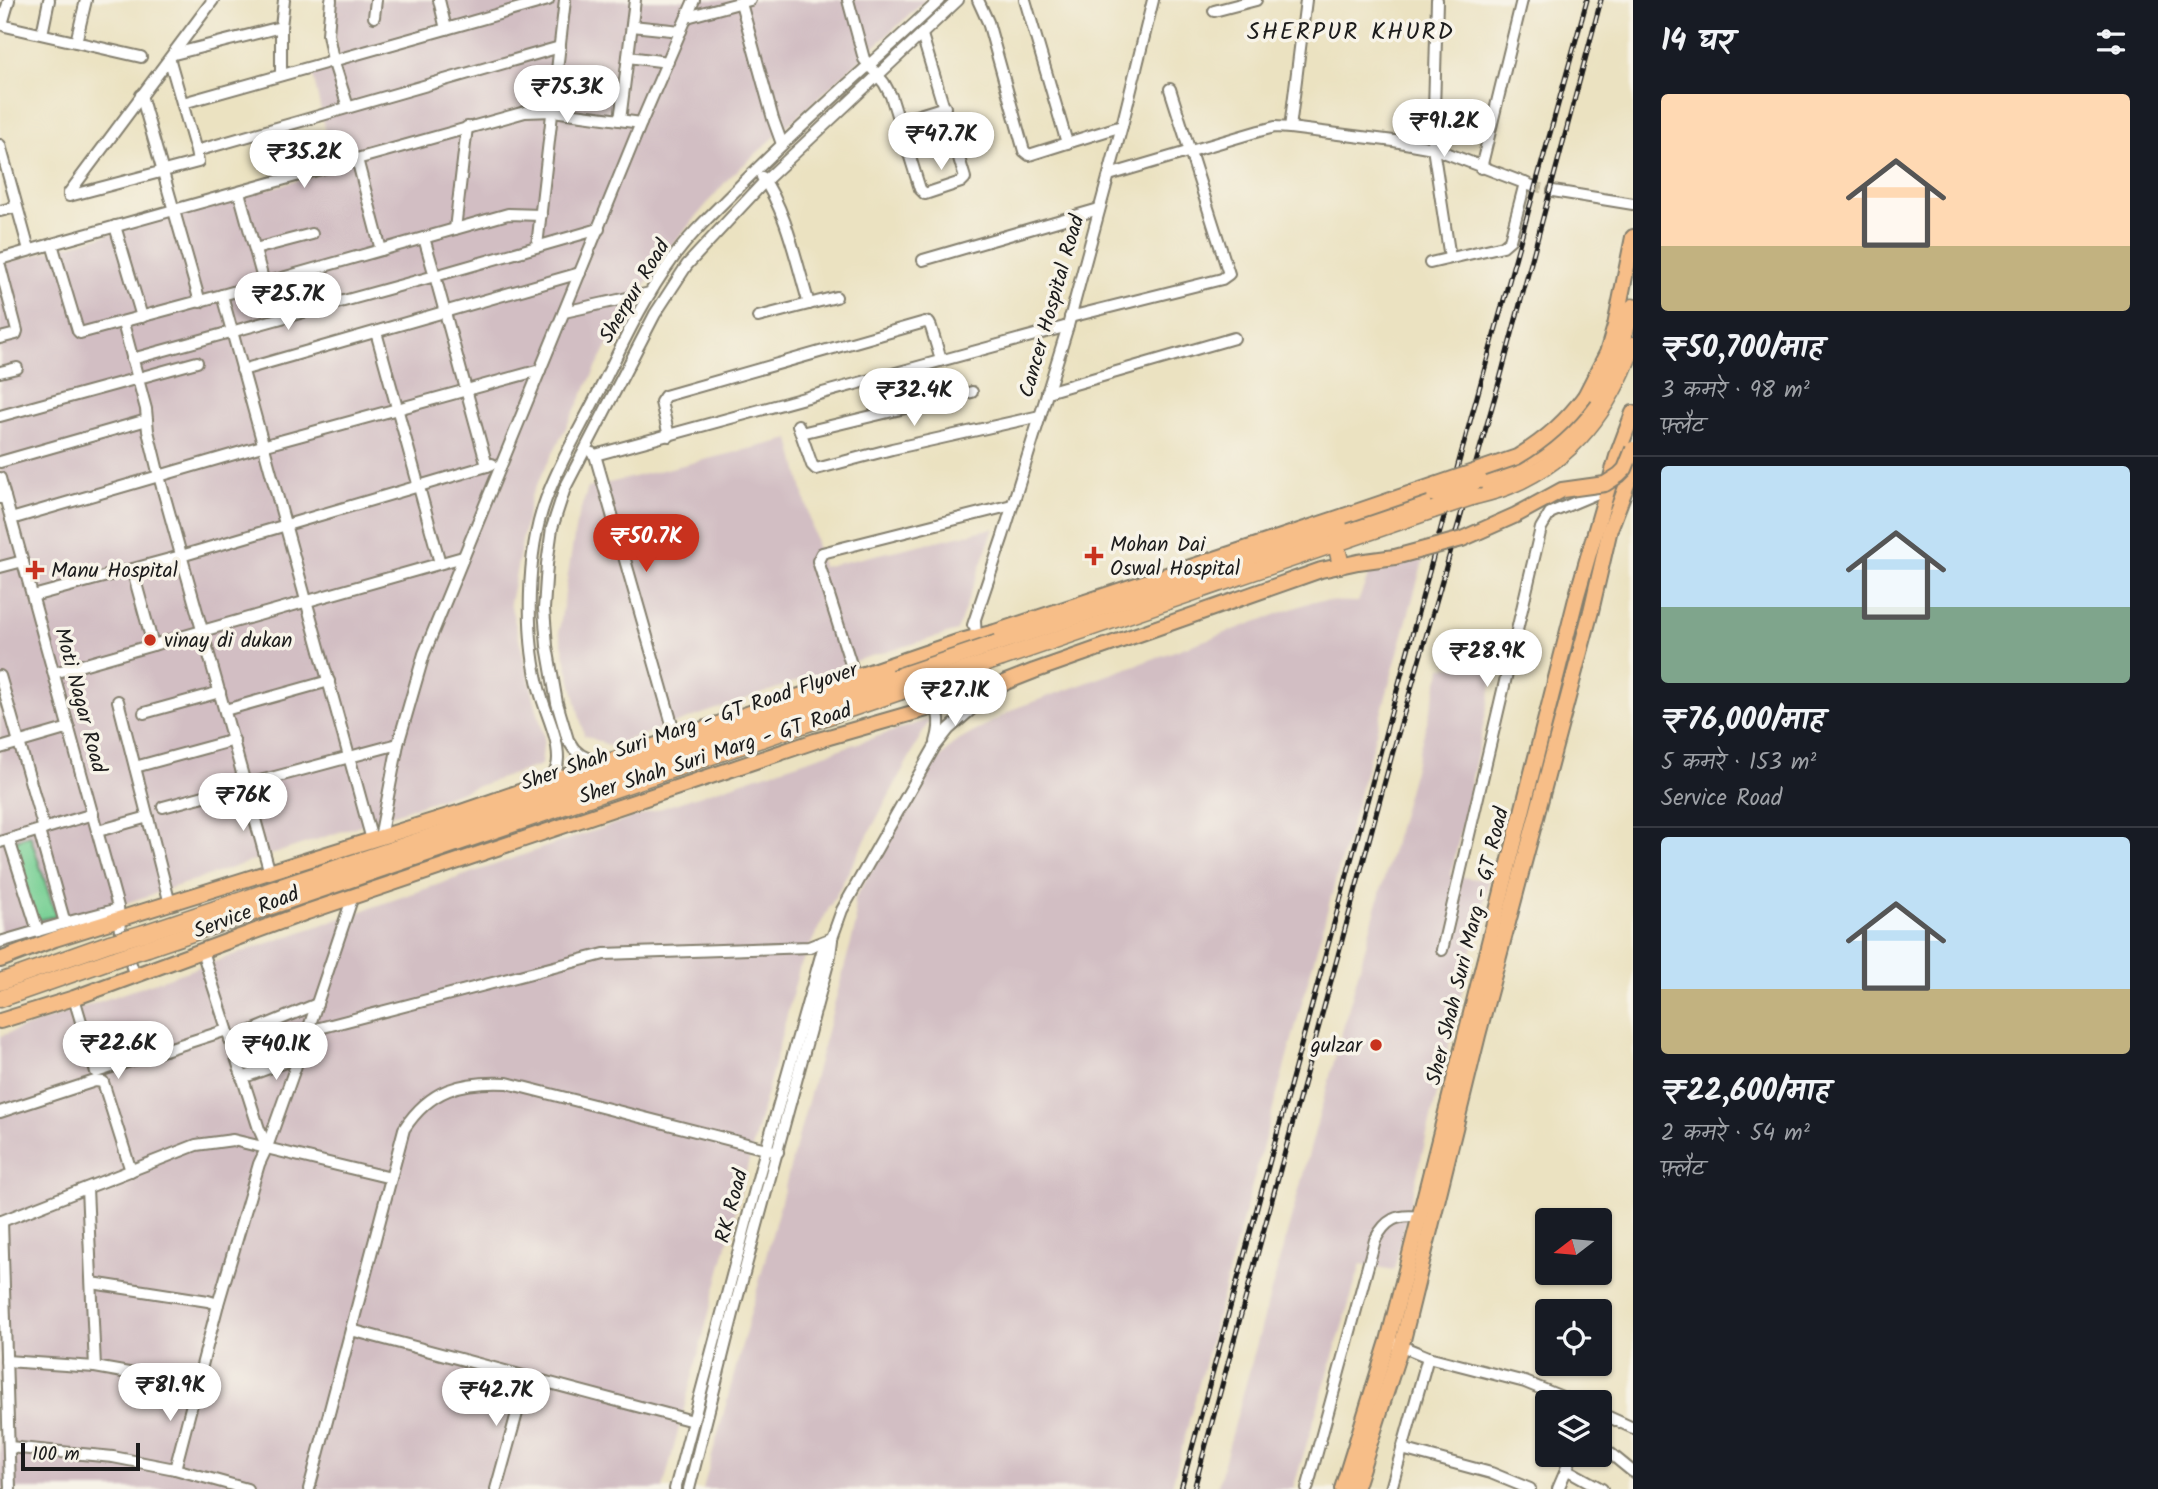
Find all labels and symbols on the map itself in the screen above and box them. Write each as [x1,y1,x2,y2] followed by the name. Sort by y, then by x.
[1247,13,1455,52] district label: SHERPUR KHURD
[510,66,624,125] pin: ₹75.3K
[1387,100,1501,159] pin: ₹91.2K
[884,113,998,172] pin: ₹47.7K
[247,130,361,190] pin: ₹35.2K
[1011,211,1094,402] street label: Cancer Hospital Road
[591,233,680,350] street label: Sherpur Road
[231,272,345,332] pin: ₹25.7K
[857,368,971,428] pin: ₹32.4K
[589,514,703,574] pin: ₹50.7K
[1110,529,1240,586] place label: Mohan Dai Oswal Hospital
[1084,546,1104,566] marker: Mohan Dai Oswal Hospital
[51,555,178,588] place label: Manu Hospital
[25,560,45,580] marker: Manu Hospital
[44,624,115,777] street label: Moti Nagar Road
[164,625,293,658] place label: vinay di dukan
[1430,630,1544,689] pin: ₹28.9K
[142,632,158,648] marker: vinay di dukan
[517,656,861,796] street label: Sher Shah Suri Marg - GT Road Flyover
[898,668,1012,728] pin: ₹27.1K
[575,697,855,809] street label: Sher Shah Suri Marg - GT Road
[202,774,284,833] pin: ₹76K
[1418,804,1519,1089] street label: Sher Shah Suri Marg - GT Road
[189,878,305,949] street label: Service Road
[61,1021,175,1081] pin: ₹22.6K
[219,1023,333,1082] pin: ₹40.1K
[1310,1030,1363,1063] place label: gulzar
[1368,1037,1384,1053] marker: gulzar
[707,1165,758,1247] street label: RK Road
[1535,1208,1612,1284] north arrow
[113,1364,227,1423] pin: ₹81.9K
[439,1368,553,1428] pin: ₹42.7K
[21,1440,140,1472] scale bar

